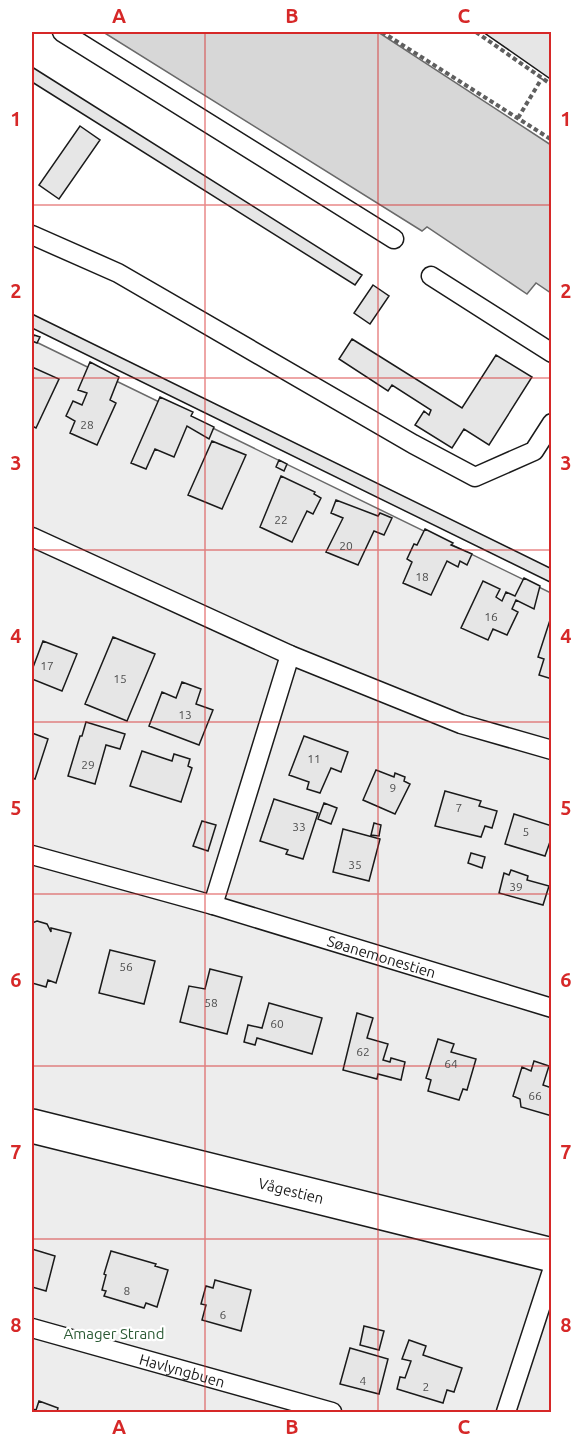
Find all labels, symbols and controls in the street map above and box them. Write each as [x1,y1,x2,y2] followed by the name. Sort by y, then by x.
[112,4,126,27] text: A
[285,4,299,27] text: B
[458,4,471,27] text: C
[10,107,22,130] text: 1
[560,107,572,130] text: 1
[10,279,22,302] text: 2
[560,279,572,302] text: 2
[80,418,94,431] house number: 28
[10,451,22,474] text: 3
[560,451,572,474] text: 3
[274,513,288,526] house number: 22
[339,539,353,552] house number: 20
[415,570,429,583] house number: 18
[484,610,498,623] house number: 16
[10,624,22,647] text: 4
[560,624,572,647] text: 4
[40,659,54,672] house number: 17
[113,672,127,685] house number: 15
[178,708,192,721] house number: 13
[307,752,321,765] house number: 11
[81,758,95,771] house number: 29
[390,781,396,794] house number: 9
[10,796,22,819] text: 5
[560,796,572,819] text: 5
[456,801,462,814] house number: 7
[292,820,306,833] house number: 33
[523,825,529,838] house number: 5
[348,858,362,871] house number: 35
[509,880,523,893] house number: 39
[325,932,438,981] street label: Søanemonestien
[119,960,133,973] house number: 56
[10,968,22,991] text: 6
[560,968,572,991] text: 6
[204,996,218,1009] house number: 58
[270,1017,284,1030] house number: 60
[356,1045,370,1058] house number: 62
[444,1057,458,1070] house number: 64
[528,1089,542,1102] house number: 66
[10,1140,22,1163] text: 7
[560,1140,572,1163] text: 7
[257,1174,326,1207] street label: Vågestien
[124,1284,131,1297] house number: 8
[220,1308,227,1321] house number: 6
[10,1313,22,1336] text: 8
[560,1313,572,1336] text: 8
[64,1325,164,1342] park label: Amager Strand
[138,1350,227,1390] street label: Havlyngbuen
[360,1374,367,1387] house number: 4
[423,1380,429,1393] house number: 2
[112,1415,126,1438] text: A
[285,1415,299,1438] text: B
[458,1415,471,1438] text: C

